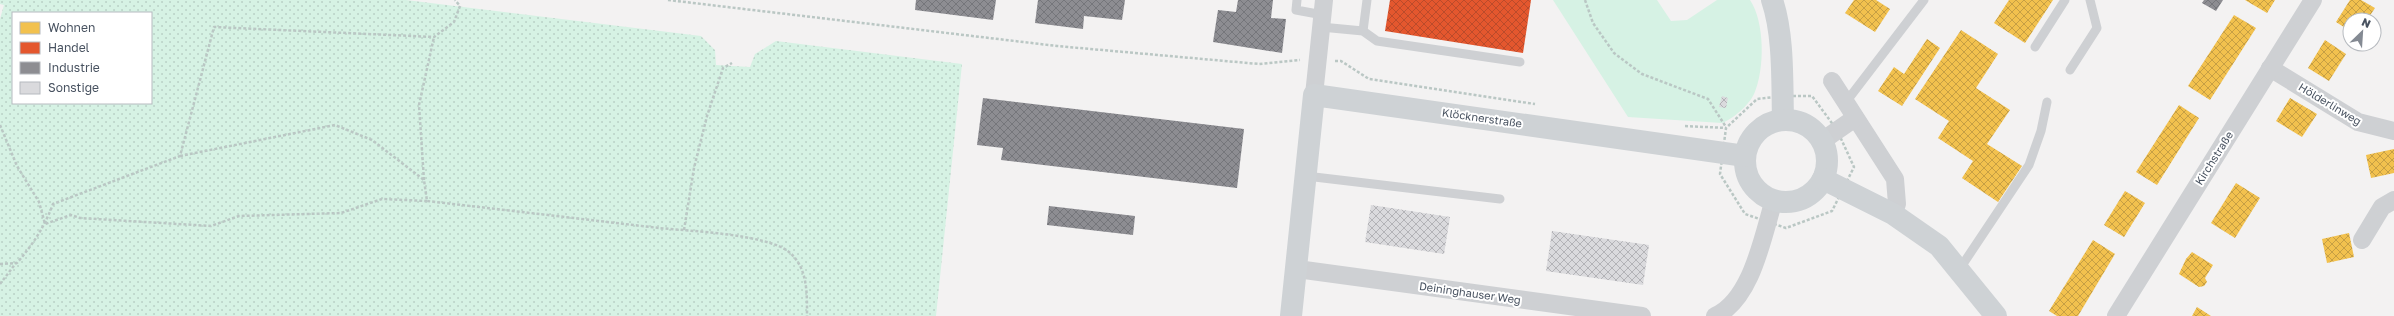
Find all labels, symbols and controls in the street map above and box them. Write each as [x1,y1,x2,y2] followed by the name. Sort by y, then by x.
[12,12,152,104] legend
[2342,12,2382,52] north arrow
[2360,15,2373,30] text: N
[48,20,95,35] text: Wohnen
[48,40,90,55] text: Handel
[48,60,100,75] text: Industrie
[48,80,99,95] text: Sonstige
[2297,80,2364,127] street label: Hölderlinweg
[1441,105,1523,130] street label: Klöcknerstraße
[2192,128,2235,187] street label: Kirchstraße
[1418,279,1522,306] street label: Deininghauser Weg

